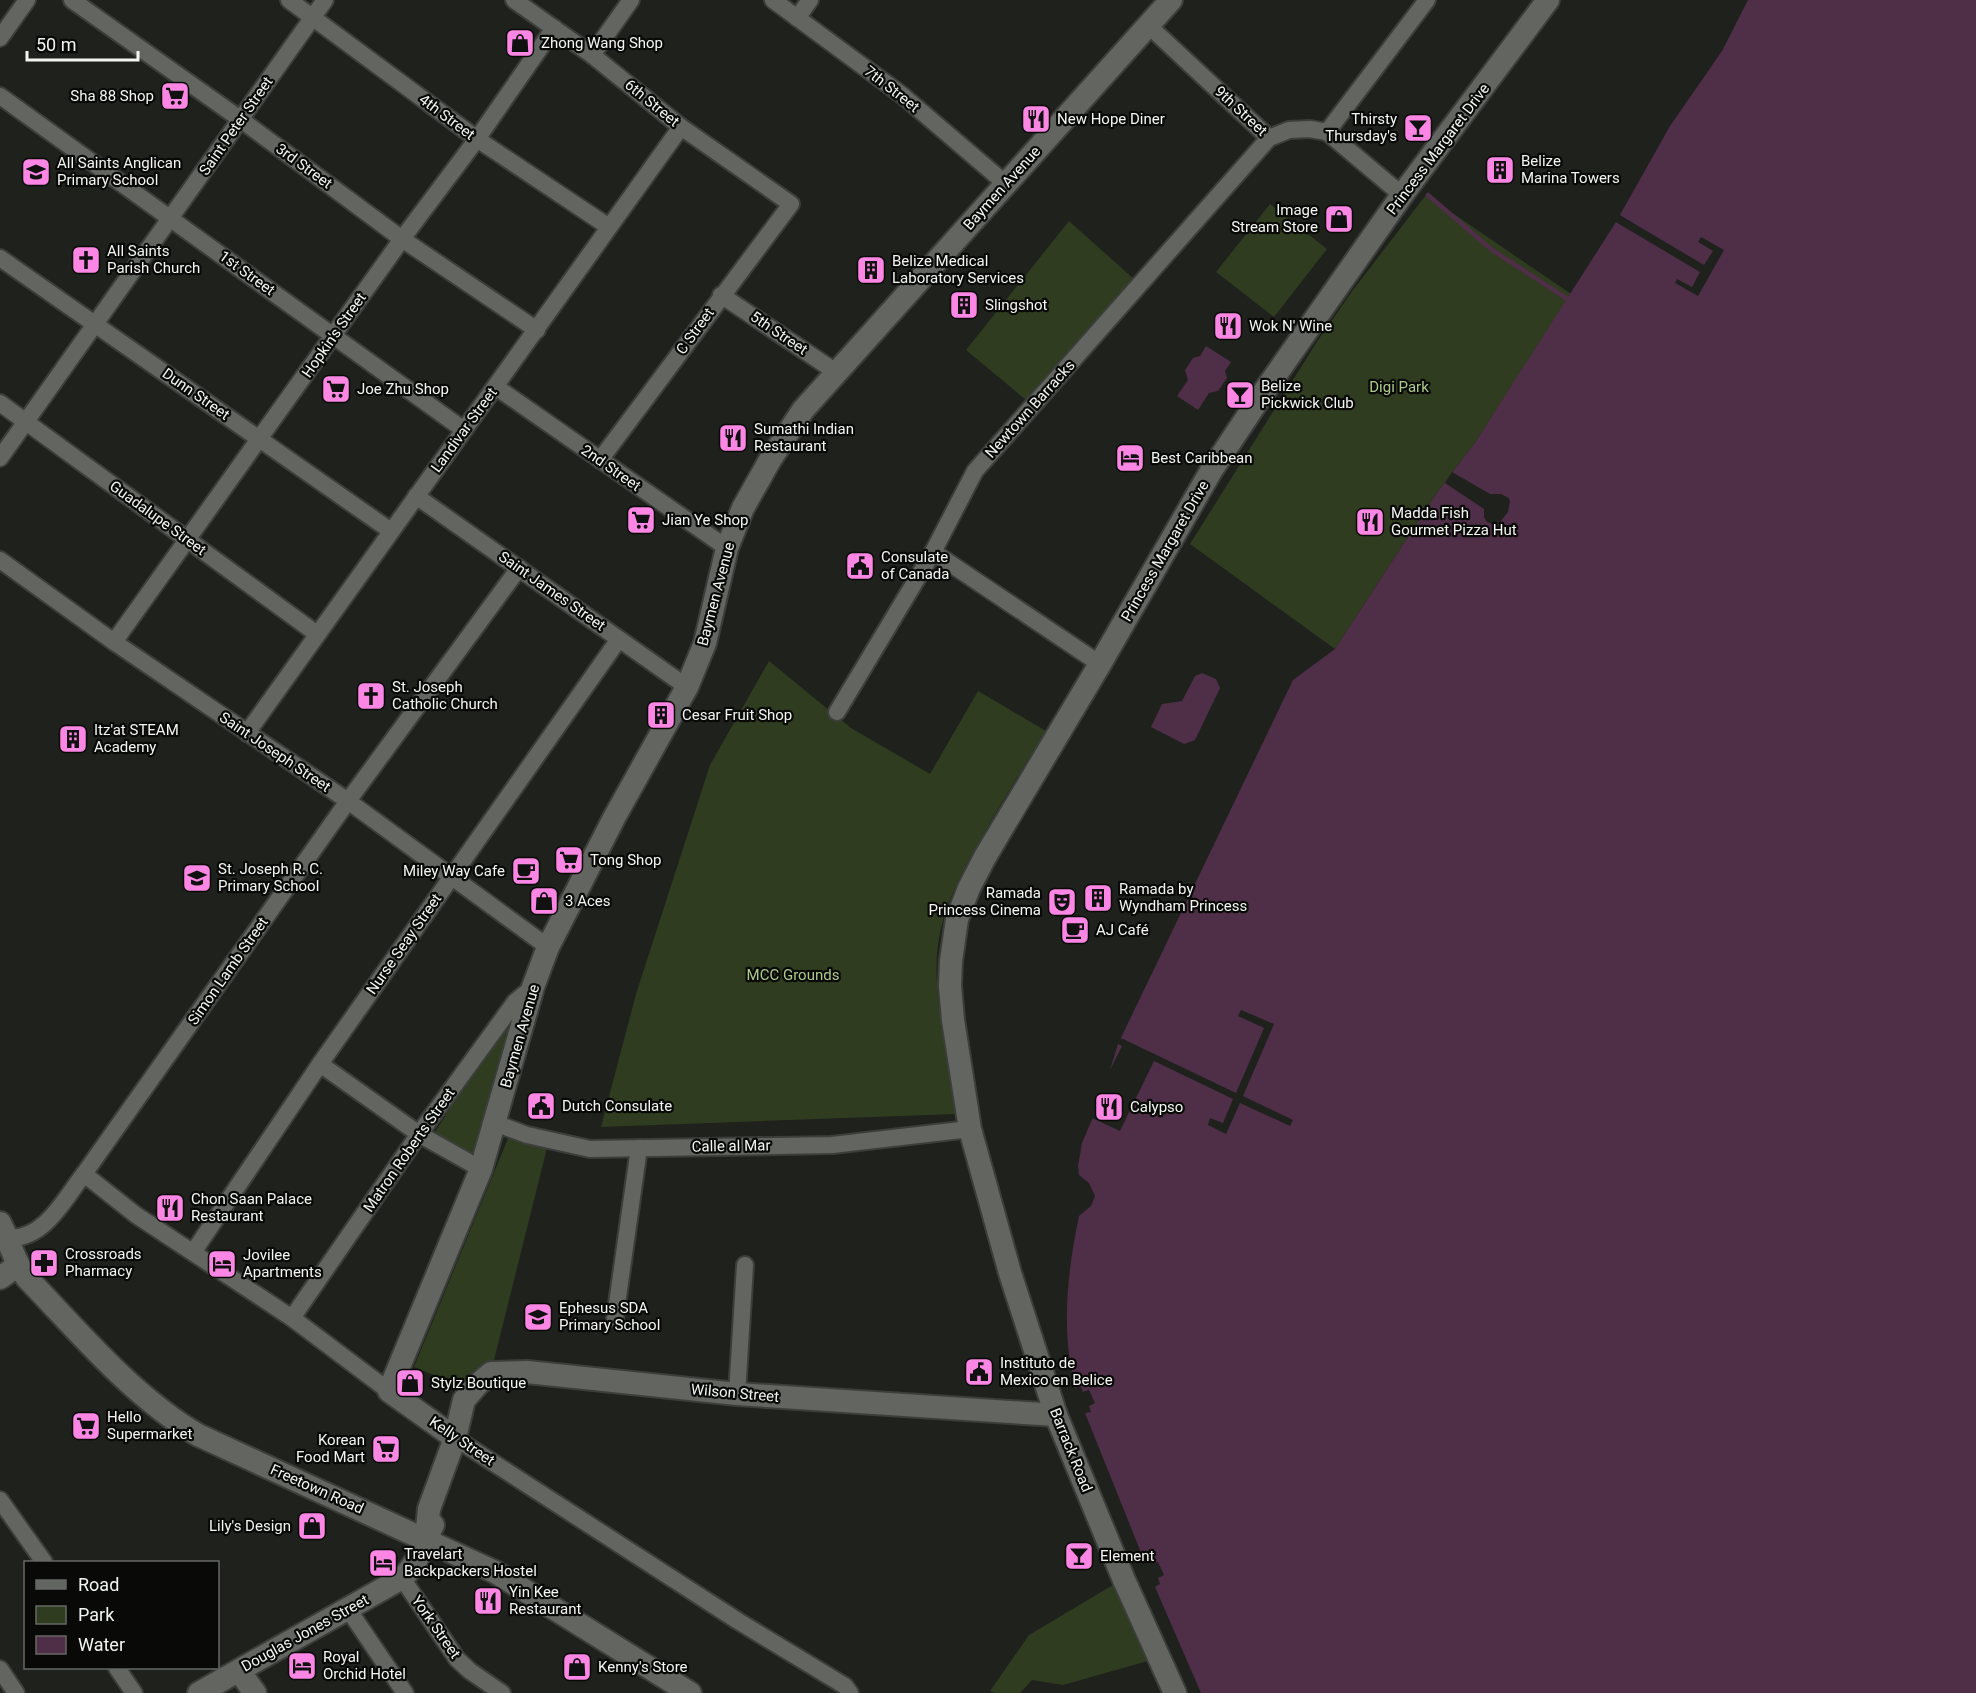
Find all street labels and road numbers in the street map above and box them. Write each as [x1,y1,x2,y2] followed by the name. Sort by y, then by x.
[861,62,923,116] street label: 7th Street
[195,73,277,179] street label: Saint Peter Street
[621,76,683,130] street label: 6th Street
[1383,80,1493,218] street label: Princess Margaret Drive
[1211,82,1271,140] street label: 9th Street
[416,90,478,144] street label: 4th Street
[272,140,336,192] street label: 3rd Street
[960,142,1044,234] street label: Baymen Avenue
[216,247,278,299] street label: 1st Street
[298,289,370,381] street label: Hopkin's Street
[672,304,718,358] street label: C Street
[747,307,811,359] street label: 5th Street
[981,356,1079,462] street label: Newtown Barracks
[159,364,233,424] street label: Dunn Street
[427,384,501,476] street label: Landivar Street
[578,441,644,495] street label: 2nd Street
[106,477,210,559] street label: Guadalupe Street
[1117,477,1213,625] street label: Princess Margaret Drive
[694,540,739,648] street label: Baymen Avenue
[495,547,609,635] street label: Saint James Street
[216,708,334,796] street label: Saint Joseph Street
[363,890,445,998] street label: Nurse Seay Street
[184,914,272,1028] street label: Simon Lamb Street
[497,982,543,1090] street label: Baymen Avenue
[359,1084,459,1215] street label: Matron Roberts Street
[691,1136,771,1156] street label: Calle al Mar
[690,1380,780,1406] street label: Wilson Street
[1046,1405,1096,1495] street label: Barrack Road
[426,1413,498,1469] street label: Kelly Street
[268,1460,366,1518] street label: Freetown Road
[238,1591,372,1675] street label: Douglas Jones Street
[408,1592,464,1662] street label: York Street

